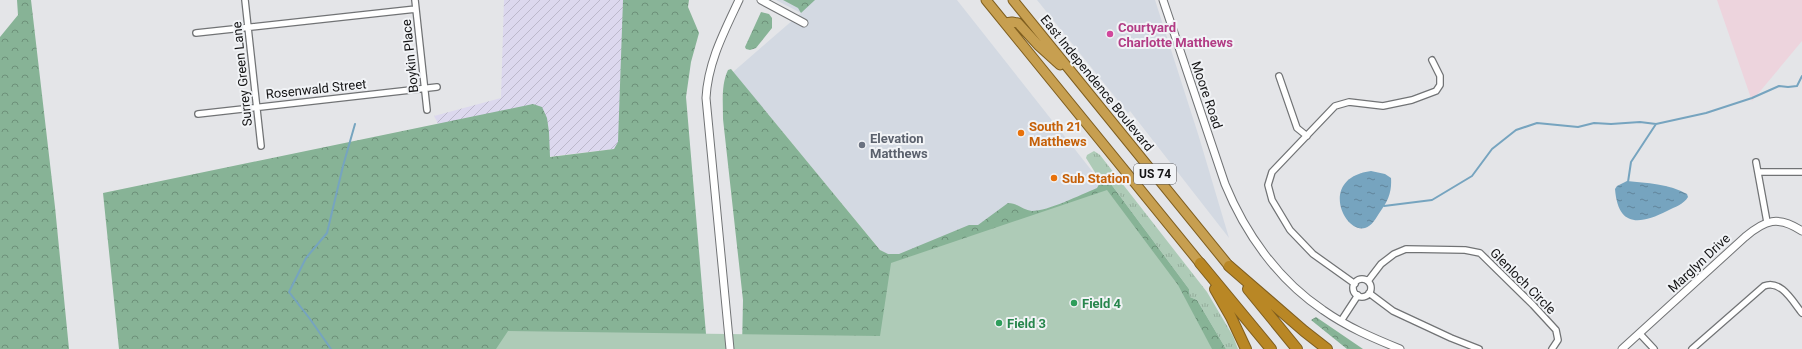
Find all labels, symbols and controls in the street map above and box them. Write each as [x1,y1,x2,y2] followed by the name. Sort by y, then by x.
[1037,12,1157,154] street label: East Independence Boulevard
[399,18,421,94] street label: Boykin Place
[1118,20,1233,50] place label: Courtyard Charlotte Matthews
[229,21,255,127] street label: Surrey Green Lane
[1105,29,1115,39] marker: Courtyard Charlotte Matthews
[1188,59,1226,131] street label: Moore Road
[265,76,367,102] street label: Rosenwald Street
[1029,119,1087,149] place label: South 21 Matthews
[1016,128,1026,138] marker: South 21 Matthews
[870,131,928,161] place label: Elevation Matthews
[857,140,867,150] marker: Elevation Matthews
[1134,164,1176,184] road number: US 74
[1062,171,1130,186] place label: Sub Station
[1049,173,1059,183] marker: Sub Station
[1665,231,1733,295] street label: Marglyn Drive
[1487,245,1559,317] street label: Glenloch Circle
[1082,296,1122,311] place label: Field 4
[1069,298,1079,308] marker: Field 4
[1007,316,1046,331] place label: Field 3
[994,318,1004,328] marker: Field 3

